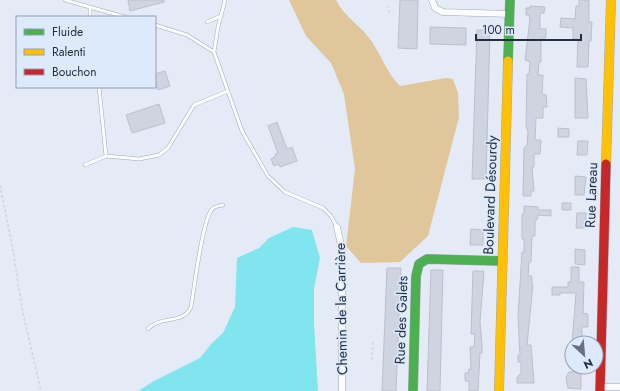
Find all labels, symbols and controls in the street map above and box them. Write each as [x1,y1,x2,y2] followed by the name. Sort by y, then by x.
[16,16,156,88] legend
[476,16,581,42] scale bar
[482,21,515,39] text: 100 m
[52,23,83,41] text: Fluide
[52,43,86,61] text: Ralenti
[52,63,96,81] text: Bouchon
[478,134,502,255] street label: Boulevard Désourdy
[580,162,602,228] street label: Rue Lareau
[330,243,352,375] street label: Chemin de la Carrière
[389,275,413,365] street label: Rue des Galets
[564,335,604,375] north arrow
[581,355,596,373] text: N

